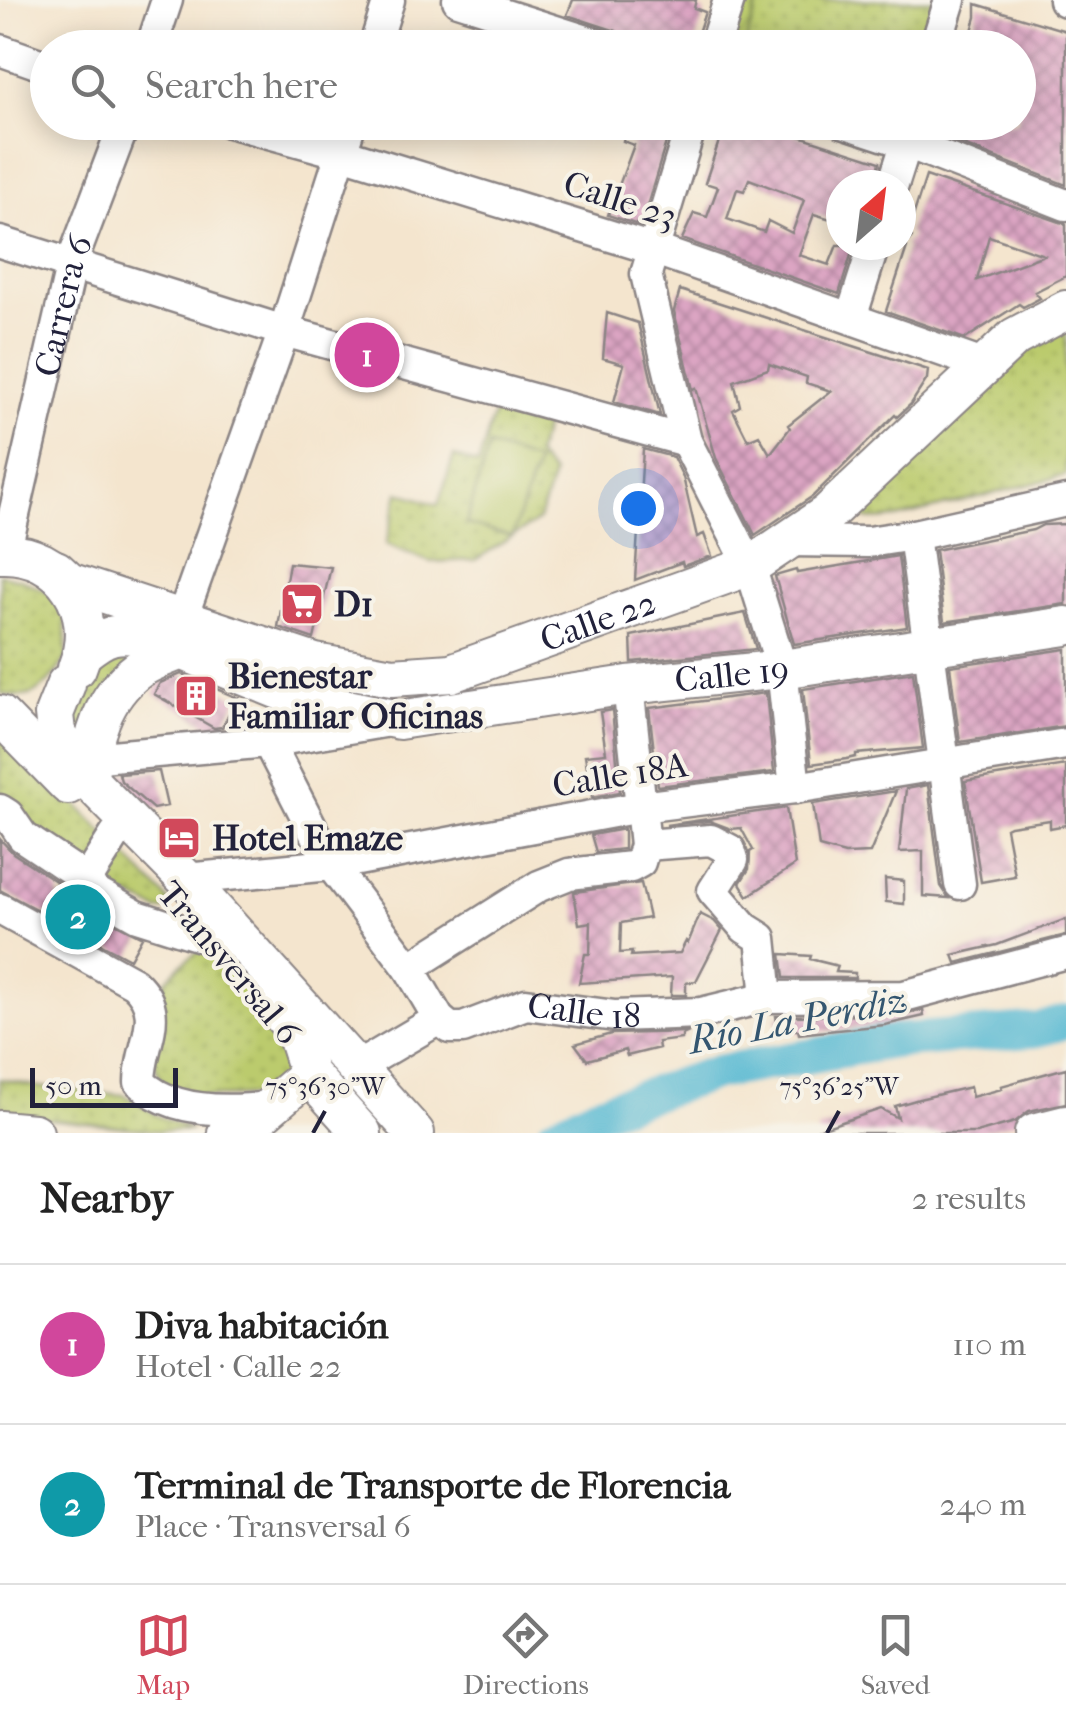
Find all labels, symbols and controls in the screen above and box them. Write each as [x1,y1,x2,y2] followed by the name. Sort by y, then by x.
[30,30,1036,140] search box
[65,58,120,113] icon: search
[145,63,338,108] text: Search here
[558,163,682,237] street label: Calle 23
[826,170,916,260] north arrow
[26,229,101,380] street label: Carrera 6
[334,318,400,392] pin: 1
[613,483,664,534] your location
[279,581,325,627] supermarket icon: D1
[535,581,661,660] street label: Calle 22
[334,584,373,625] place label: D1
[673,648,791,701] street label: Calle 19
[228,656,483,737] place label: Bienestar Familiar Oficinas
[173,673,219,719] building icon: Bienestar Familiar Oficinas
[549,744,691,806] street label: Calle 18A
[156,815,202,861] hotel icon: Hotel Emaze
[212,818,404,859] place label: Hotel Emaze
[149,873,309,1053] street label: Transversal 6
[46,880,110,954] pin: 2
[682,977,911,1064] water label: Río La Perdiz
[525,984,642,1037] street label: Calle 18
[30,1063,178,1108] scale bar
[45,1069,102,1102] text: 50 m
[265,1072,386,1101] text: 75°36'30"W
[779,1072,900,1101] text: 75°36'25"W
[40,1174,172,1223] text: Nearby
[912,1180,1026,1217] text: 2 results
[135,1303,388,1348] text: Diva habitación
[67,1326,78,1363] text: 1
[952,1326,1026,1363] text: 110 m
[135,1348,342,1385] text: Hotel · Calle 22
[135,1463,730,1508] text: Terminal de Transporte de Florencia
[64,1486,81,1523] text: 2
[940,1486,1026,1523] text: 240 m
[135,1508,411,1545] text: Place · Transversal 6
[136,1608,191,1701] tab: Map
[463,1608,589,1701] tab: Directions
[861,1608,930,1701] tab: Saved

